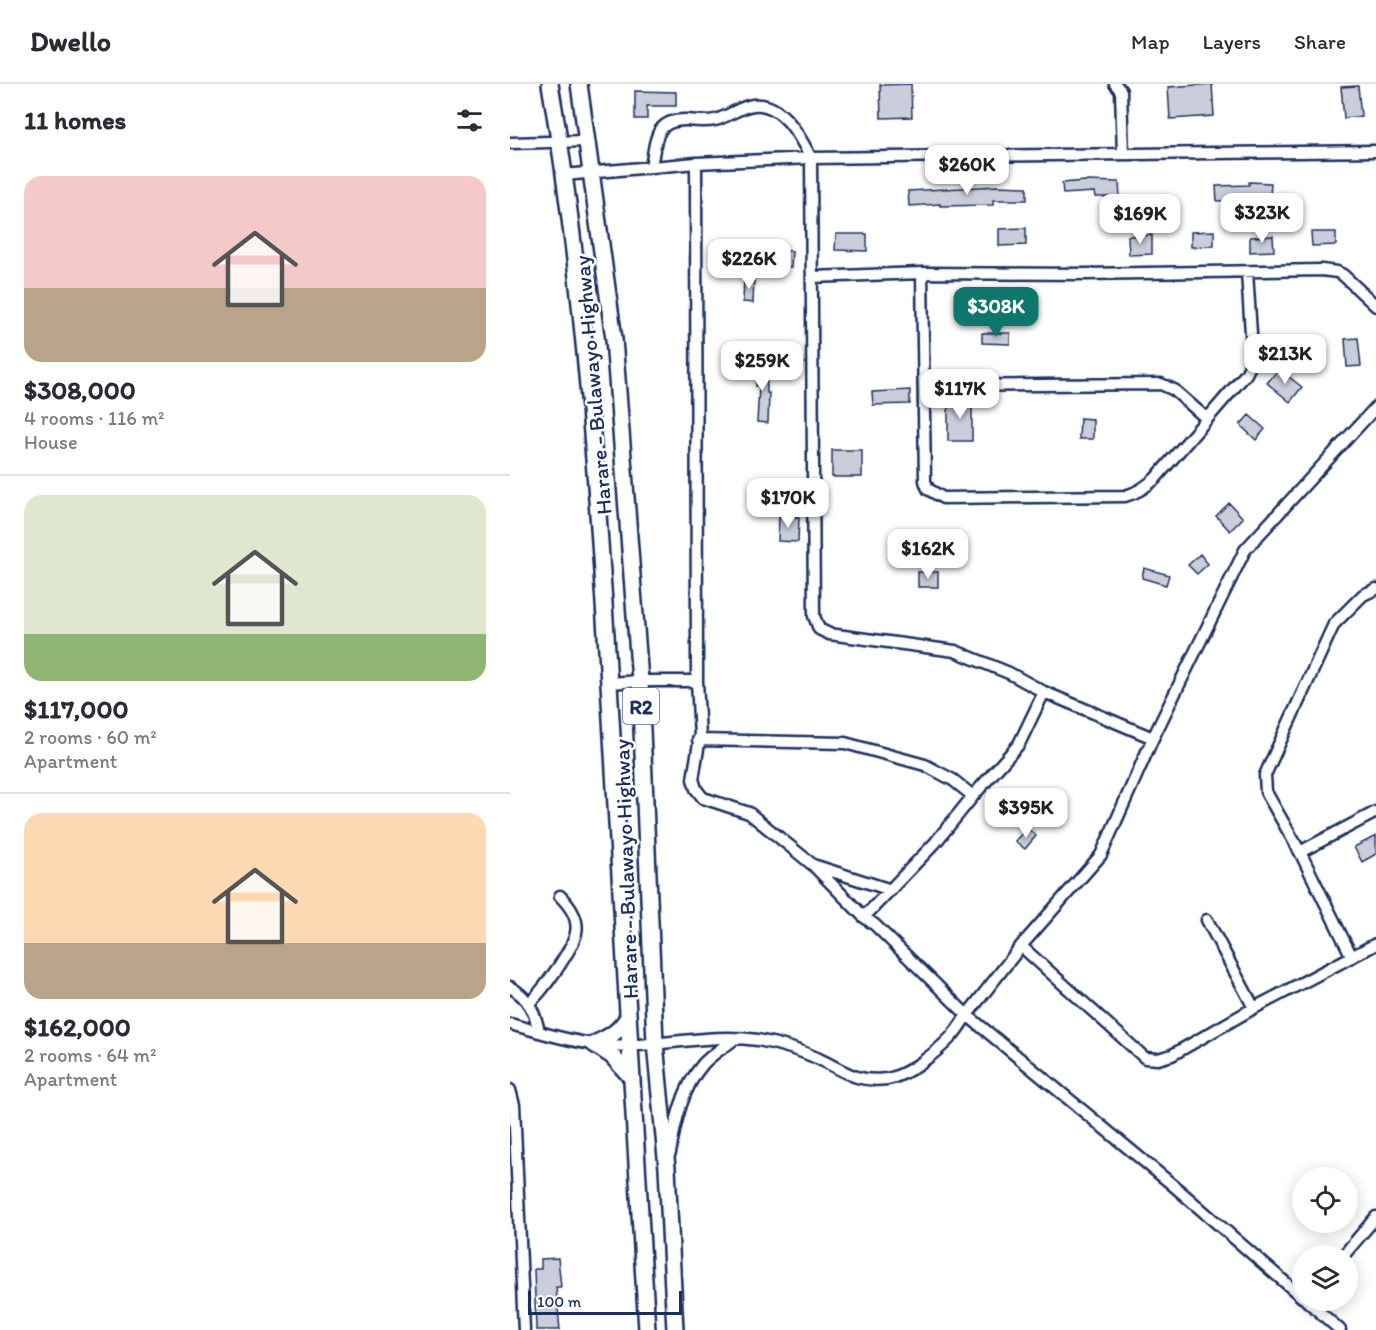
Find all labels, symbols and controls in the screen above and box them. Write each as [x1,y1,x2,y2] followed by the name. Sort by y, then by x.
[30,24,111,58] text: Dwello
[1131,29,1170,54] text: Map
[1203,29,1261,54] text: Layers
[1294,29,1346,54] text: Share
[24,104,126,136] text: 11 homes
[453,104,486,137] icon: filters
[925,145,1009,196] pin: $260K
[939,152,995,176] text: $260K
[1220,193,1304,244] pin: $323K
[1098,194,1182,245] pin: $169K
[1234,200,1290,224] text: $323K
[1113,201,1167,225] text: $169K
[201,215,309,323] icon: home
[707,239,791,290] pin: $226K
[722,246,776,270] text: $226K
[568,253,618,516] street label: Harare - Bulawayo Highway
[954,287,1038,338] pin: $308K
[967,294,1025,318] text: $308K
[1243,334,1327,385] pin: $213K
[720,341,804,392] pin: $259K
[1258,341,1312,365] text: $213K
[735,348,789,372] text: $259K
[918,369,1002,420] pin: $117K
[24,374,136,406] text: $308,000
[934,376,986,400] text: $117K
[24,406,164,430] text: 4 rooms · 116 m²
[24,430,78,454] text: House
[746,478,830,529] pin: $170K
[761,485,815,509] text: $170K
[886,529,970,580] pin: $162K
[201,534,309,642] icon: home
[901,536,955,560] text: $162K
[623,688,659,724] road number: R2
[24,693,128,725] text: $117,000
[24,725,157,749] text: 2 rooms · 60 m²
[608,738,644,1000] street label: Harare - Bulawayo Highway
[24,749,117,773] text: Apartment
[984,788,1068,839] pin: $395K
[999,795,1053,819] text: $395K
[201,852,309,960] icon: home
[24,1011,131,1043] text: $162,000
[24,1043,156,1067] text: 2 rooms · 64 m²
[24,1067,117,1091] text: Apartment
[1292,1167,1358,1311] map controls
[1292,1167,1358,1233] button: locate
[1292,1245,1358,1311] button: layers
[528,1288,682,1316] scale bar
[537,1292,581,1311] text: 100 m

